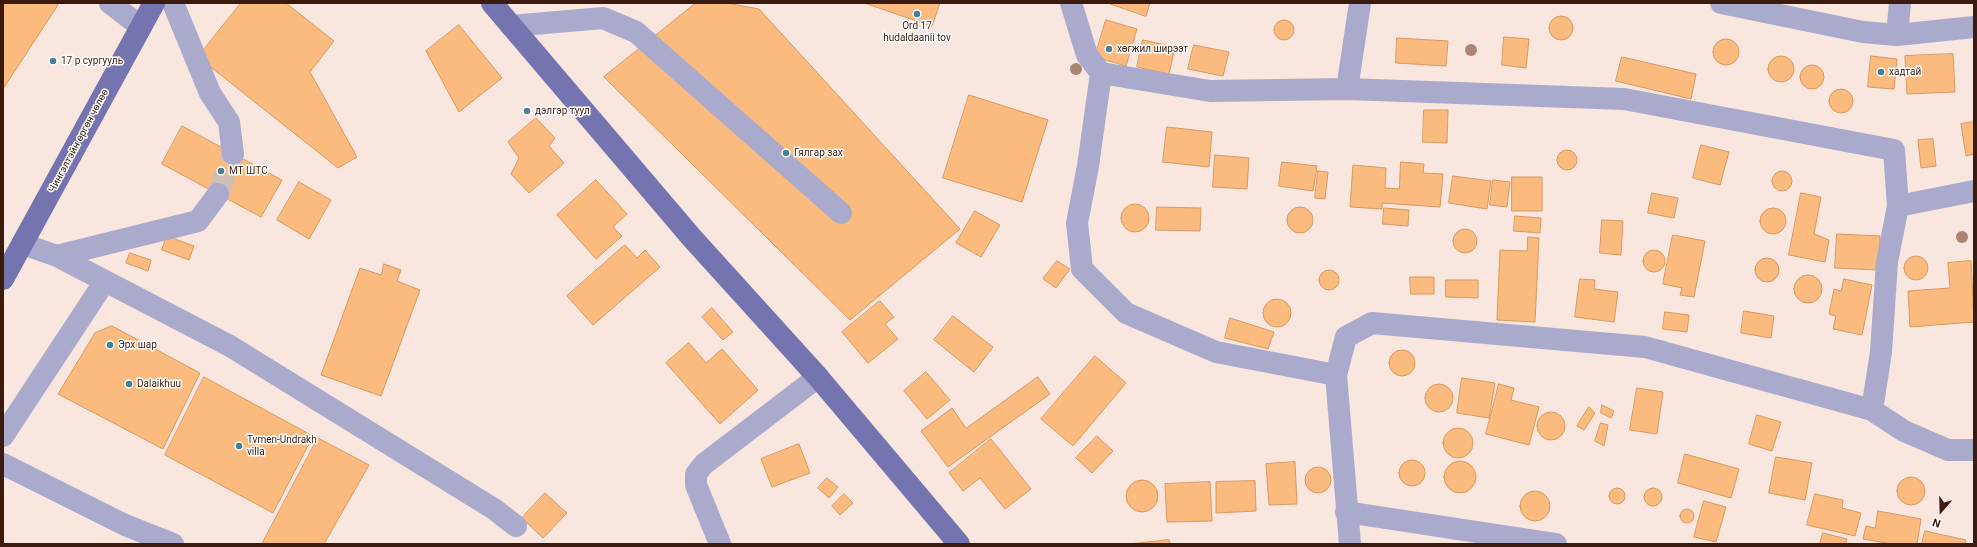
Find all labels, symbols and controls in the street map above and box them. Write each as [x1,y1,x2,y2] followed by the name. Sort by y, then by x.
[912,9,922,19] marker: Ord 17 hudaldaanii tov
[883,20,951,44] place label: Ord 17 hudaldaanii tov
[1117,43,1188,55] place label: хөгжил ширээт
[1104,44,1114,54] marker: хөгжил ширээт
[61,55,123,67] place label: 17 р сургууль
[48,56,58,66] marker: 17 р сургууль
[1889,66,1921,78] place label: хадтай
[1876,67,1886,77] marker: хадтай
[47,87,111,195] street label: Чингэлтэйн өргөн чөлөө
[535,105,590,117] place label: дэлгэр туул
[522,106,532,116] marker: дэлгэр туул
[794,147,843,159] place label: Гялгар зах
[781,148,791,158] marker: Гялгар зах
[229,165,268,177] place label: МТ ШТС
[216,166,226,176] marker: МТ ШТС
[118,339,157,351] place label: Эрх шар
[105,340,115,350] marker: Эрх шар
[137,378,181,390] place label: Dalaikhuu
[124,379,134,389] marker: Dalaikhuu
[247,434,317,458] place label: Tvmen-Undrakh villa
[234,441,244,451] marker: Tvmen-Undrakh villa
[1921,491,1961,531] north arrow
[1931,515,1943,530] text: N

